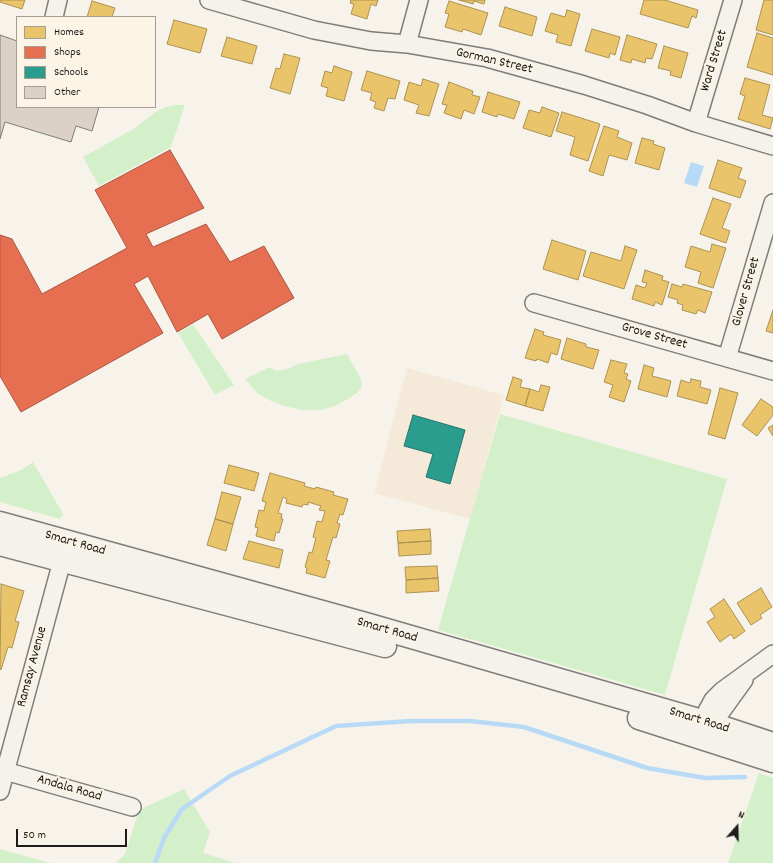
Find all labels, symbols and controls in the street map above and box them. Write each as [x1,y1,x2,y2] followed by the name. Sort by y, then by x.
[16,16,156,108] legend
[54,24,84,41] text: Homes
[698,28,732,94] street label: Ward Street
[54,44,81,61] text: Shops
[454,45,534,79] street label: Gorman Street
[54,64,88,81] text: Schools
[54,84,81,101] text: Other
[729,256,765,328] street label: Glover Street
[619,320,689,354] street label: Grove Street
[43,527,107,561] street label: Smart Road
[355,614,419,648] street label: Smart Road
[14,625,52,709] street label: Ramsay Avenue
[667,704,731,738] street label: Smart Road
[35,772,103,806] street label: Andala Road
[717,807,757,847] north arrow
[736,807,746,824] text: N
[18,821,129,847] scale bar
[23,827,46,844] text: 50 m

